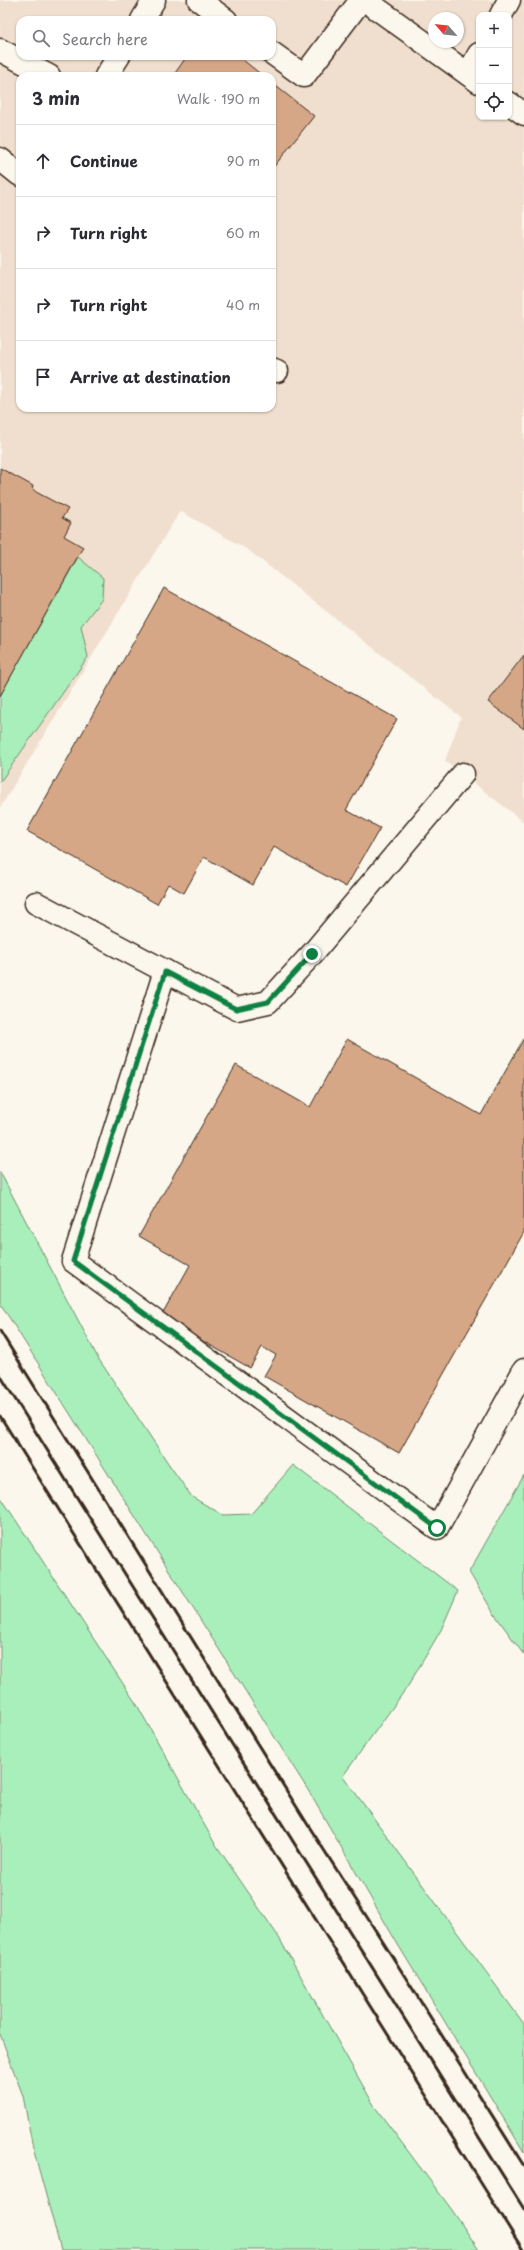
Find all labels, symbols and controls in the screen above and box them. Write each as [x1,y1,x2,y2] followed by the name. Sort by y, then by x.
[428,12,464,48] north arrow
[476,12,512,120] map controls
[476,12,512,48] button: +
[16,16,276,60] search box
[30,27,52,49] icon: search
[62,27,148,50] text: Search here
[476,48,512,84] button: −
[476,84,512,120] button: locate
[32,85,80,111] text: 3 min
[177,89,260,108] text: Walk · 190 m
[70,149,138,172] text: Continue
[32,150,54,172] icon: ahead
[227,151,260,170] text: 90 m
[70,221,147,244] text: Turn right
[32,222,54,244] icon: right
[226,223,260,242] text: 60 m
[70,293,147,316] text: Turn right
[32,294,54,316] icon: right
[226,295,260,314] text: 40 m
[70,365,231,388] text: Arrive at destination
[32,366,54,388] icon: arrive
[303,945,321,963] route end
[428,1519,446,1537] route start

